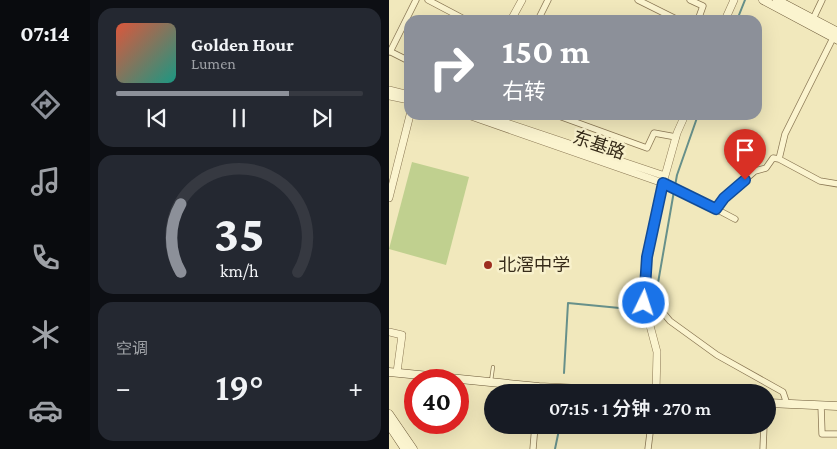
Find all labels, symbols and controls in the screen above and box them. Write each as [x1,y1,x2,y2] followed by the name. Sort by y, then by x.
[20,21,70,46] text: 07:14
[502,32,590,71] text: 150 m
[191,34,294,55] text: Golden Hour
[419,35,484,100] icon: right
[191,55,236,72] text: Lumen
[502,79,546,104] text: 右转
[28,87,63,122] icon: directions
[143,104,171,132] icon: previous
[225,104,253,132] icon: pause
[308,104,336,132] icon: next
[570,127,628,163] street label: 东基路
[724,129,766,180] pin
[731,136,759,164] icon: arrive
[28,164,63,199] icon: music
[214,204,265,262] text: 35
[28,240,63,275] icon: phone
[498,255,570,275] place label: 北滘中学
[482,259,494,271] marker: 北滘中学
[220,261,259,281] text: km/h
[617,276,669,328] position arrow
[28,317,63,352] icon: climate
[116,340,148,357] text: 空调
[215,366,264,408] text: 19°
[404,369,469,434] speed limit sign: 40
[116,372,131,403] text: −
[348,372,363,403] text: +
[28,393,63,428] icon: car
[549,398,711,419] text: 07:15 · 1 分钟 · 270 m

